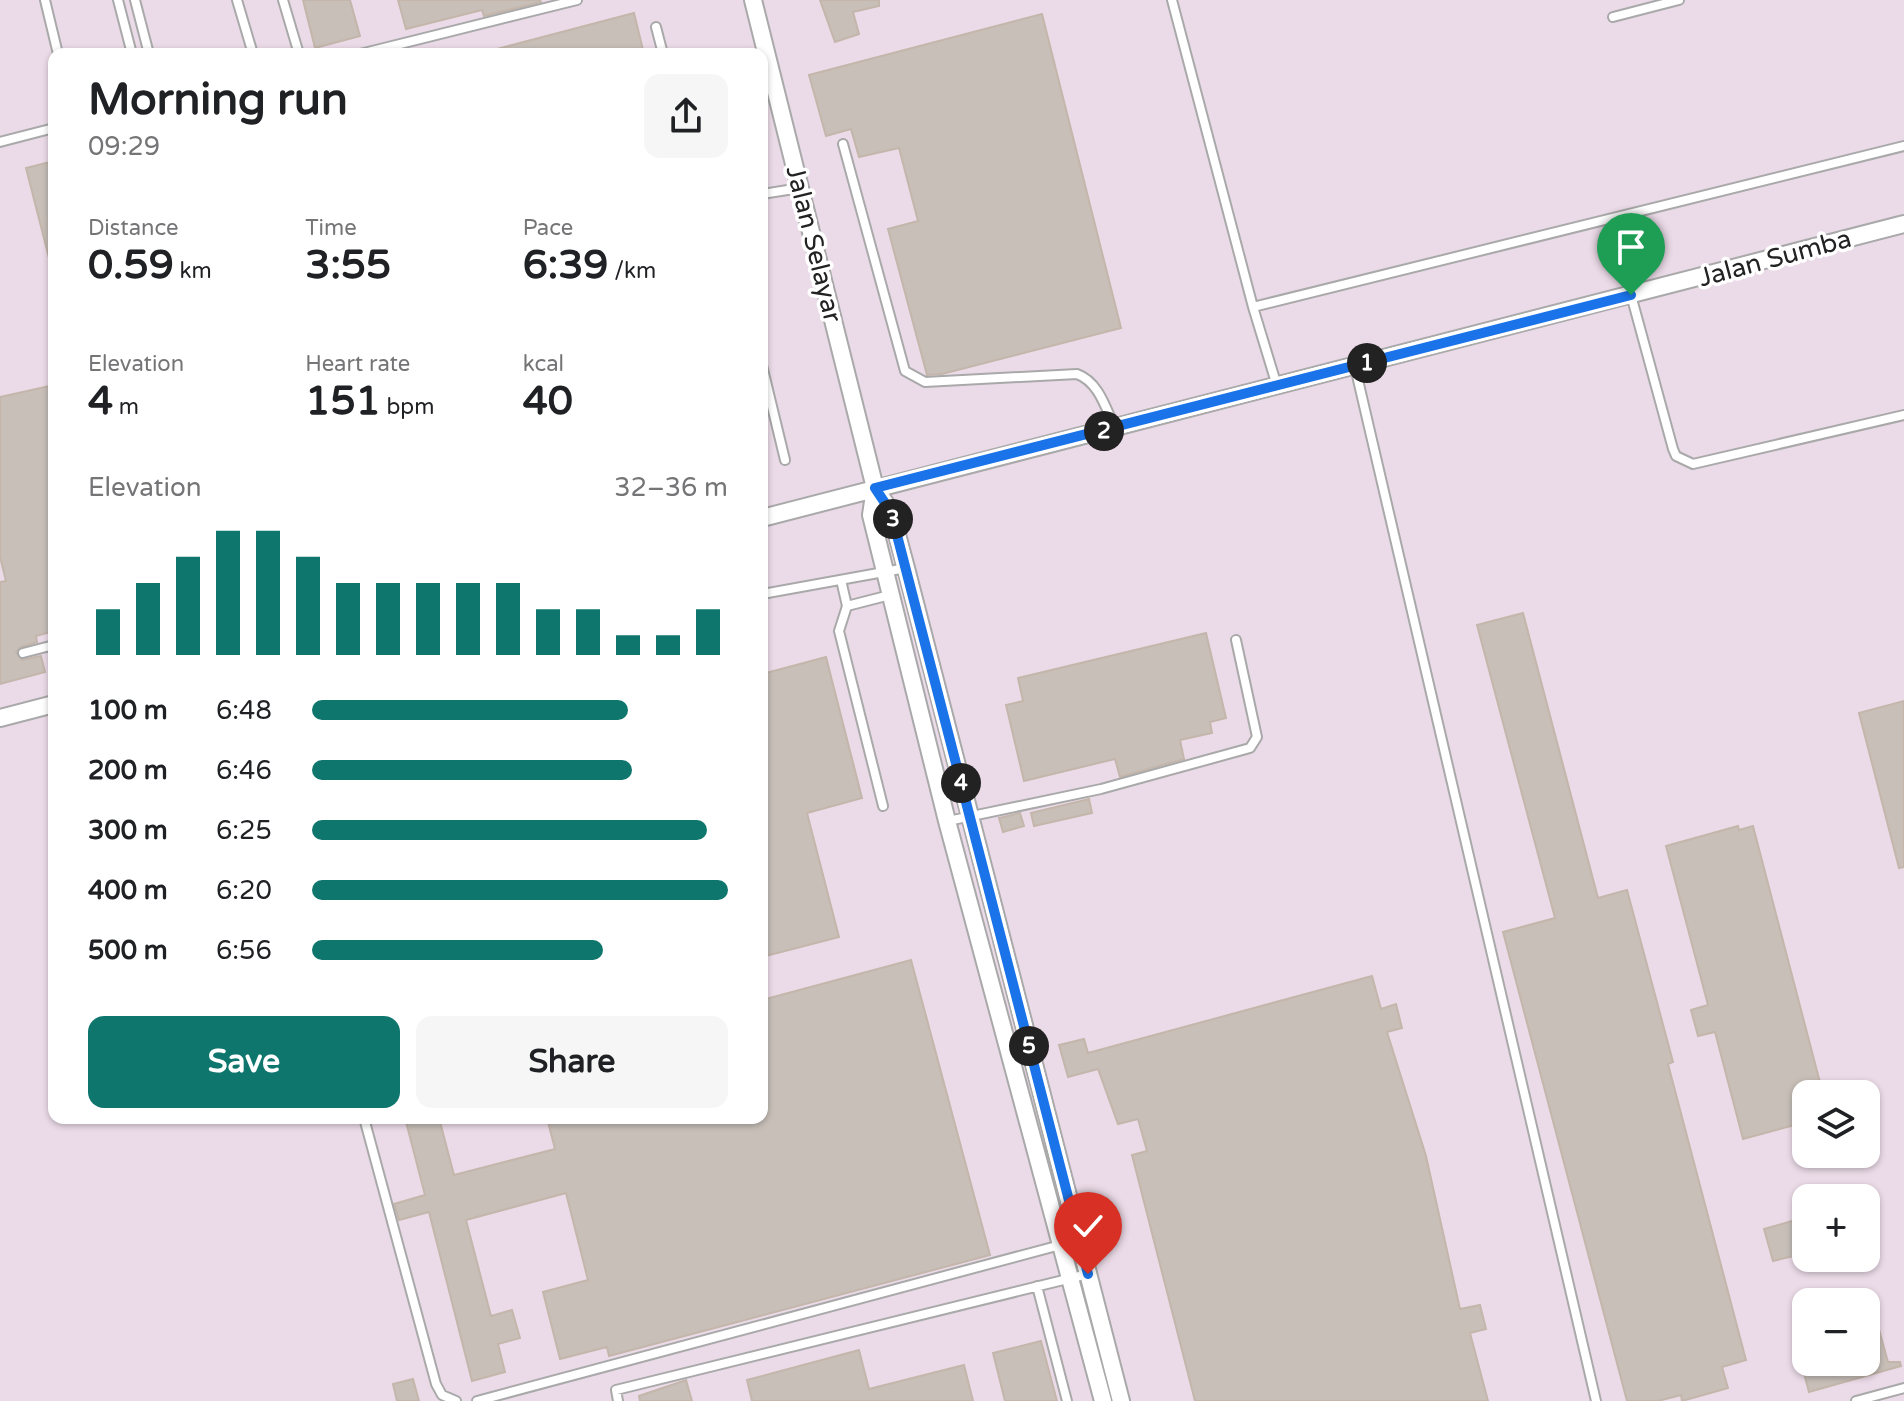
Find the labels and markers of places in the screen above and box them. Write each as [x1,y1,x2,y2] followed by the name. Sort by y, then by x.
[1597,213,1665,295] pin
[1347,343,1387,383] pin: 1
[1084,411,1124,451] pin: 2
[873,499,913,539] pin: 3
[941,763,981,803] pin: 4
[1009,1026,1049,1066] pin: 5
[1054,1192,1122,1274] pin

